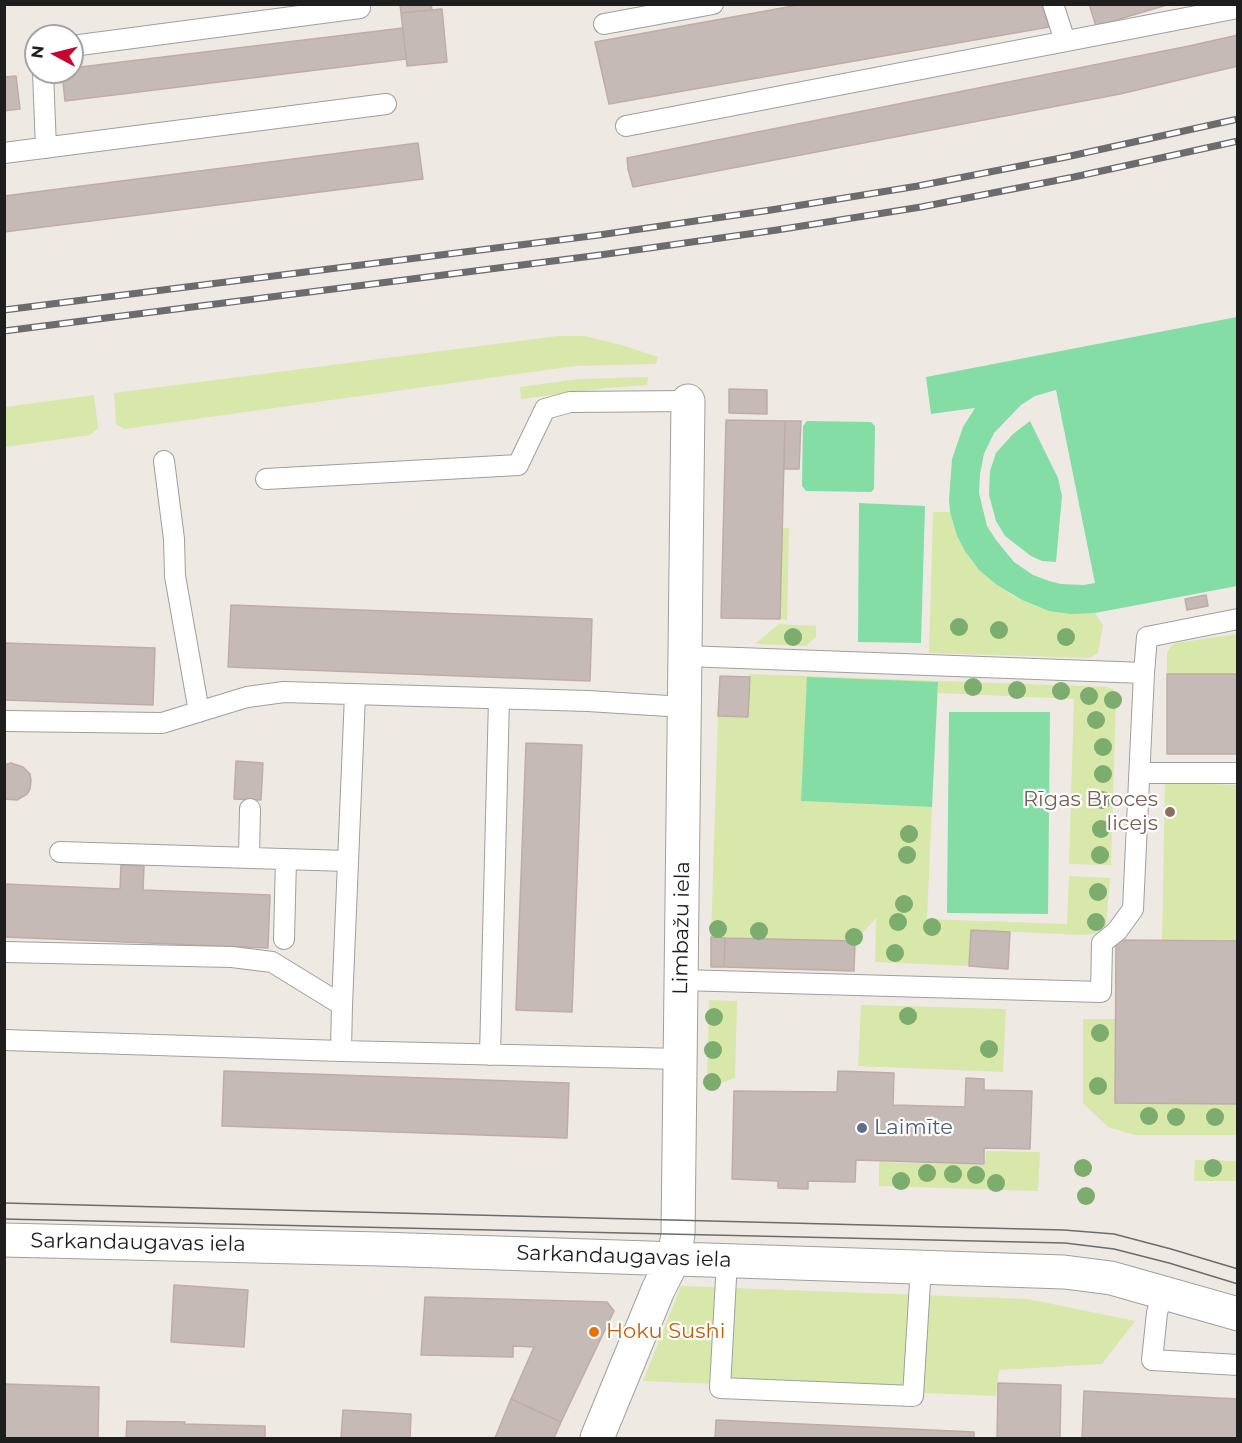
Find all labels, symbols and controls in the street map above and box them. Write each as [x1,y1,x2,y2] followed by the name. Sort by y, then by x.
[24,24,84,84] north arrow
[27,44,48,60] text: N
[1023,787,1158,837] place label: Rīgas Broces licejs
[1163,805,1177,819] marker: Rīgas Broces licejs
[668,861,696,995] street label: Limbažu iela
[874,1115,953,1141] place label: Laimīte
[855,1121,869,1135] marker: Laimīte
[30,1229,246,1257] street label: Sarkandaugavas iela
[516,1241,732,1273] street label: Sarkandaugavas iela
[606,1319,725,1345] place label: Hoku Sushi
[587,1325,601,1339] marker: Hoku Sushi

